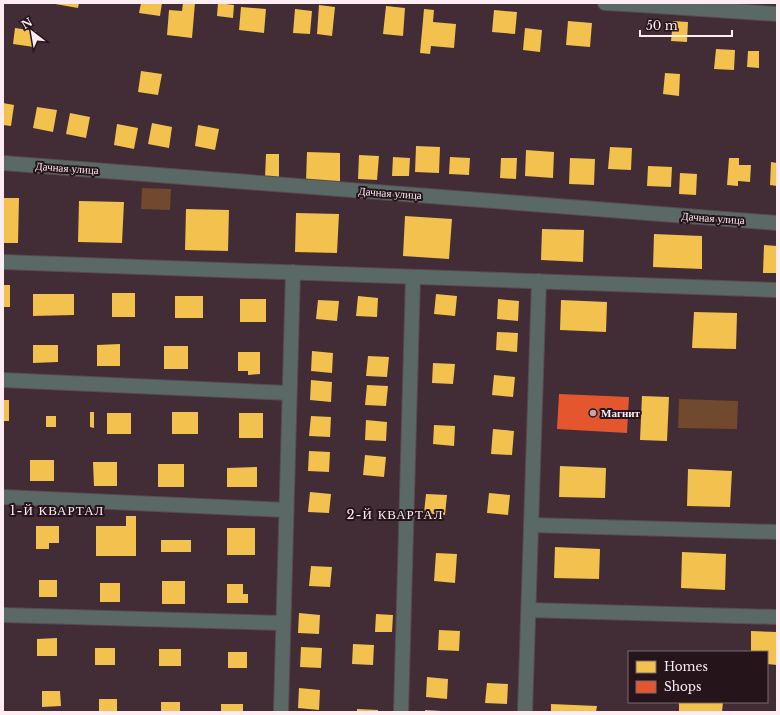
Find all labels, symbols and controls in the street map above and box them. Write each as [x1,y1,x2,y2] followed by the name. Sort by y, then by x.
[12,12,52,52] north arrow
[640,12,732,38] scale bar
[19,14,35,32] text: N
[646,18,678,33] text: 50 m
[35,159,99,177] street label: Дачная улица
[358,184,422,202] street label: Дачная улица
[681,209,745,227] street label: Дачная улица
[601,406,641,420] place label: Магнит
[588,408,598,418] marker: Магнит
[10,502,104,519] district label: 1-Й КВАРТАЛ
[347,506,443,523] district label: 2-Й КВАРТАЛ
[628,651,768,703] legend
[664,659,708,674] text: Homes
[664,679,701,694] text: Shops

